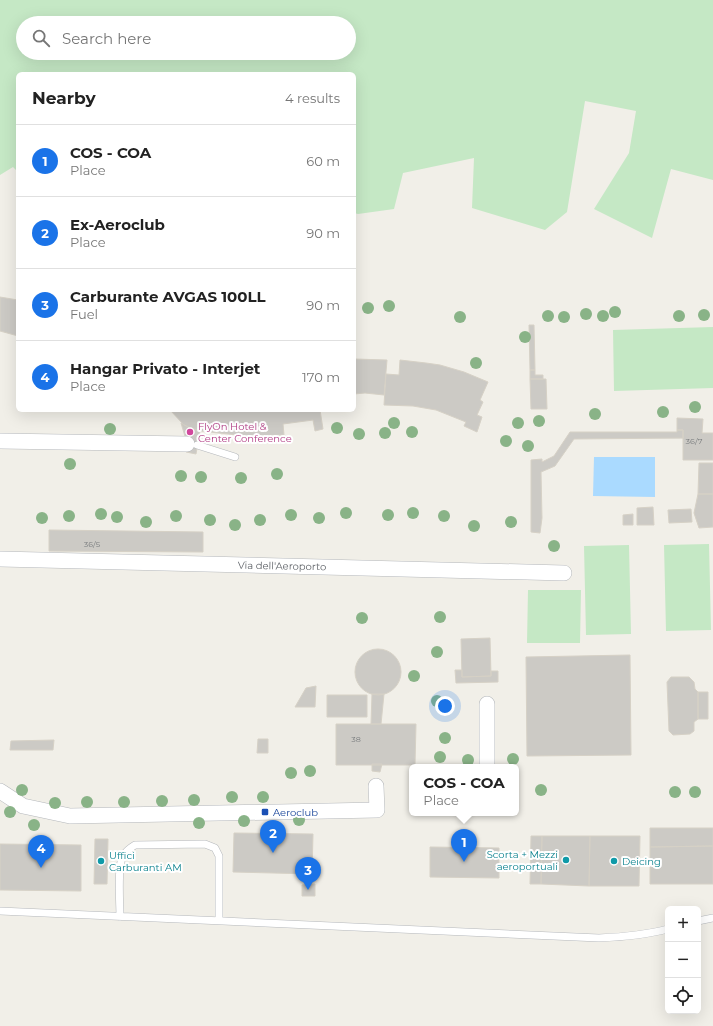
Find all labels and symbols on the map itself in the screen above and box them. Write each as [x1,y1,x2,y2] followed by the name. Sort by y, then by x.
[198,420,292,445] place label: FlyOn Hotel & Center Conference
[185,427,195,437] marker: FlyOn Hotel & Center Conference
[686,436,703,446] house number: 36/7
[84,539,101,549] house number: 36/5
[238,559,326,573] street label: Via dell'Aeroporto
[435,696,455,716] your location
[351,734,361,744] house number: 38
[273,806,318,819] place label: Aeroclub
[260,807,270,817] marker: Aeroclub
[260,820,286,853] pin: 2
[451,829,477,862] pin: 1
[28,835,54,868] pin: 4
[487,848,558,873] place label: Scorta + Mezzi aeroportuali
[109,849,182,874] place label: Uffici Carburanti AM
[561,855,571,865] marker: Scorta + Mezzi aeroportuali
[622,855,661,868] place label: Deicing
[96,856,106,866] marker: Uffici Carburanti AM
[609,856,619,866] marker: Deicing
[295,857,321,890] pin: 3

